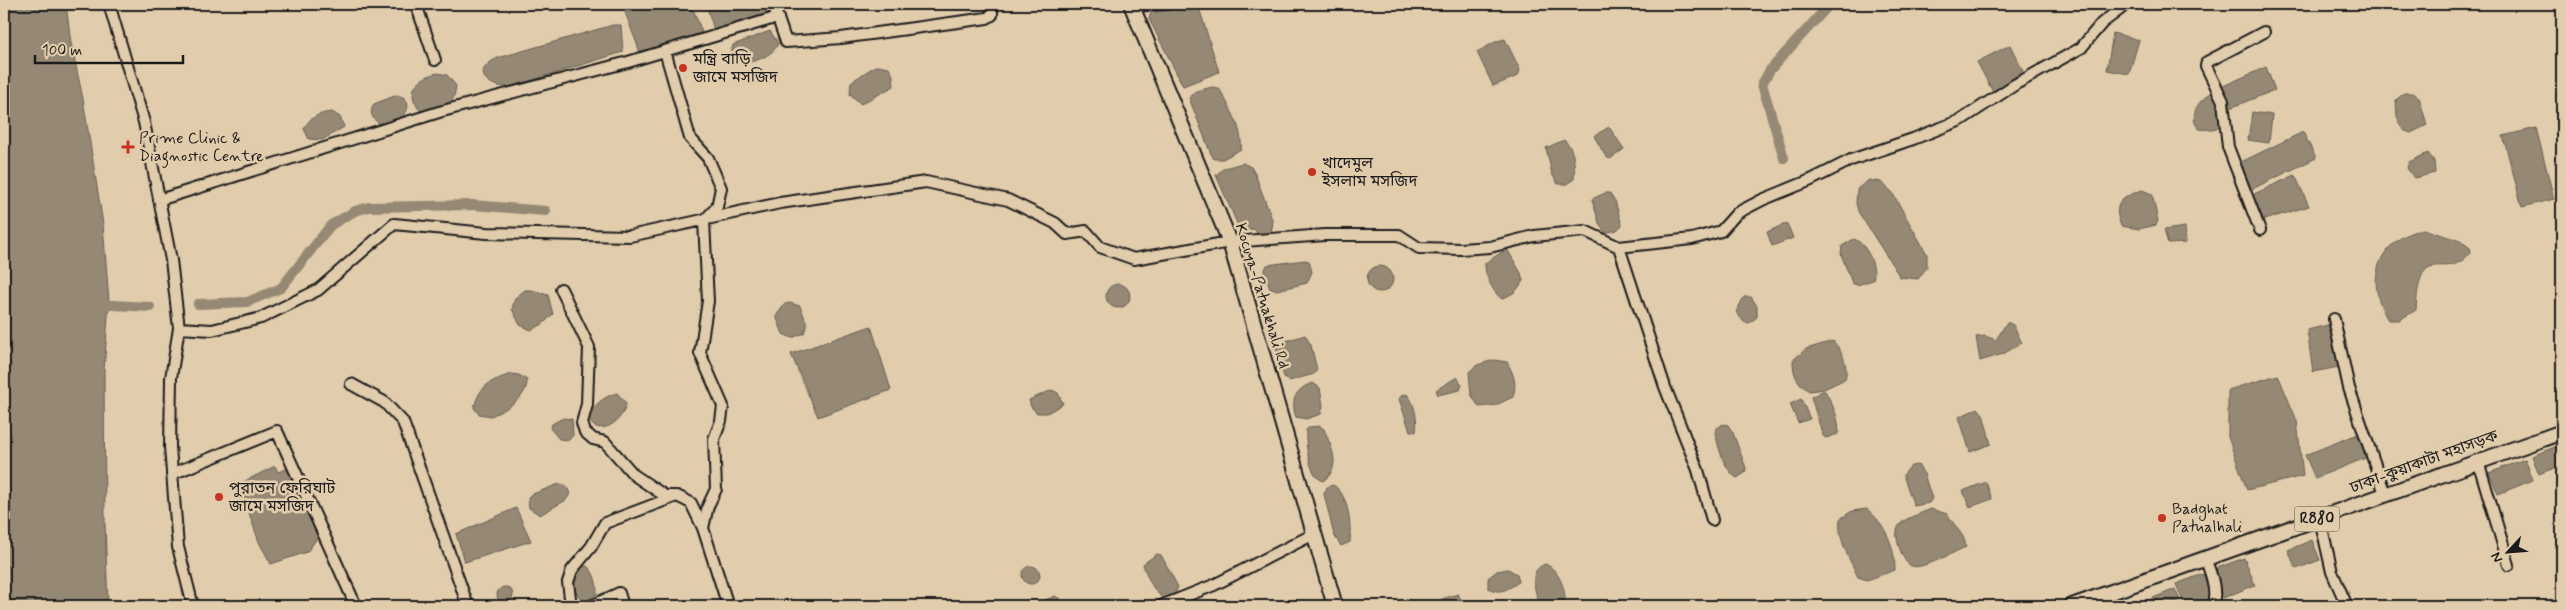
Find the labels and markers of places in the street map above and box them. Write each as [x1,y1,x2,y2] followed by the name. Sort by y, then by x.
[692,49,779,88] place label: মন্ত্রি বাড়ি জামে মসজিদ
[677,62,689,74] marker: মন্ত্রি বাড়ি জামে মসজিদ
[139,128,264,168] place label: Prime Clinic & Diagnostic Centre
[121,140,135,154] marker: Prime Clinic & Diagnostic Centre
[1321,153,1418,192] place label: খাদেমুল ইসলাম মসজিদ
[1306,166,1318,178] marker: খাদেমুল ইসলাম মসজিদ
[228,478,336,517] place label: পুরাতন ফেরিঘাট জামে মসজিদ
[213,491,225,503] marker: পুরাতন ফেরিঘাট জামে মসজিদ
[2172,499,2242,538] place label: Badghat Patualhali
[2156,512,2168,524] marker: Badghat Patualhali

